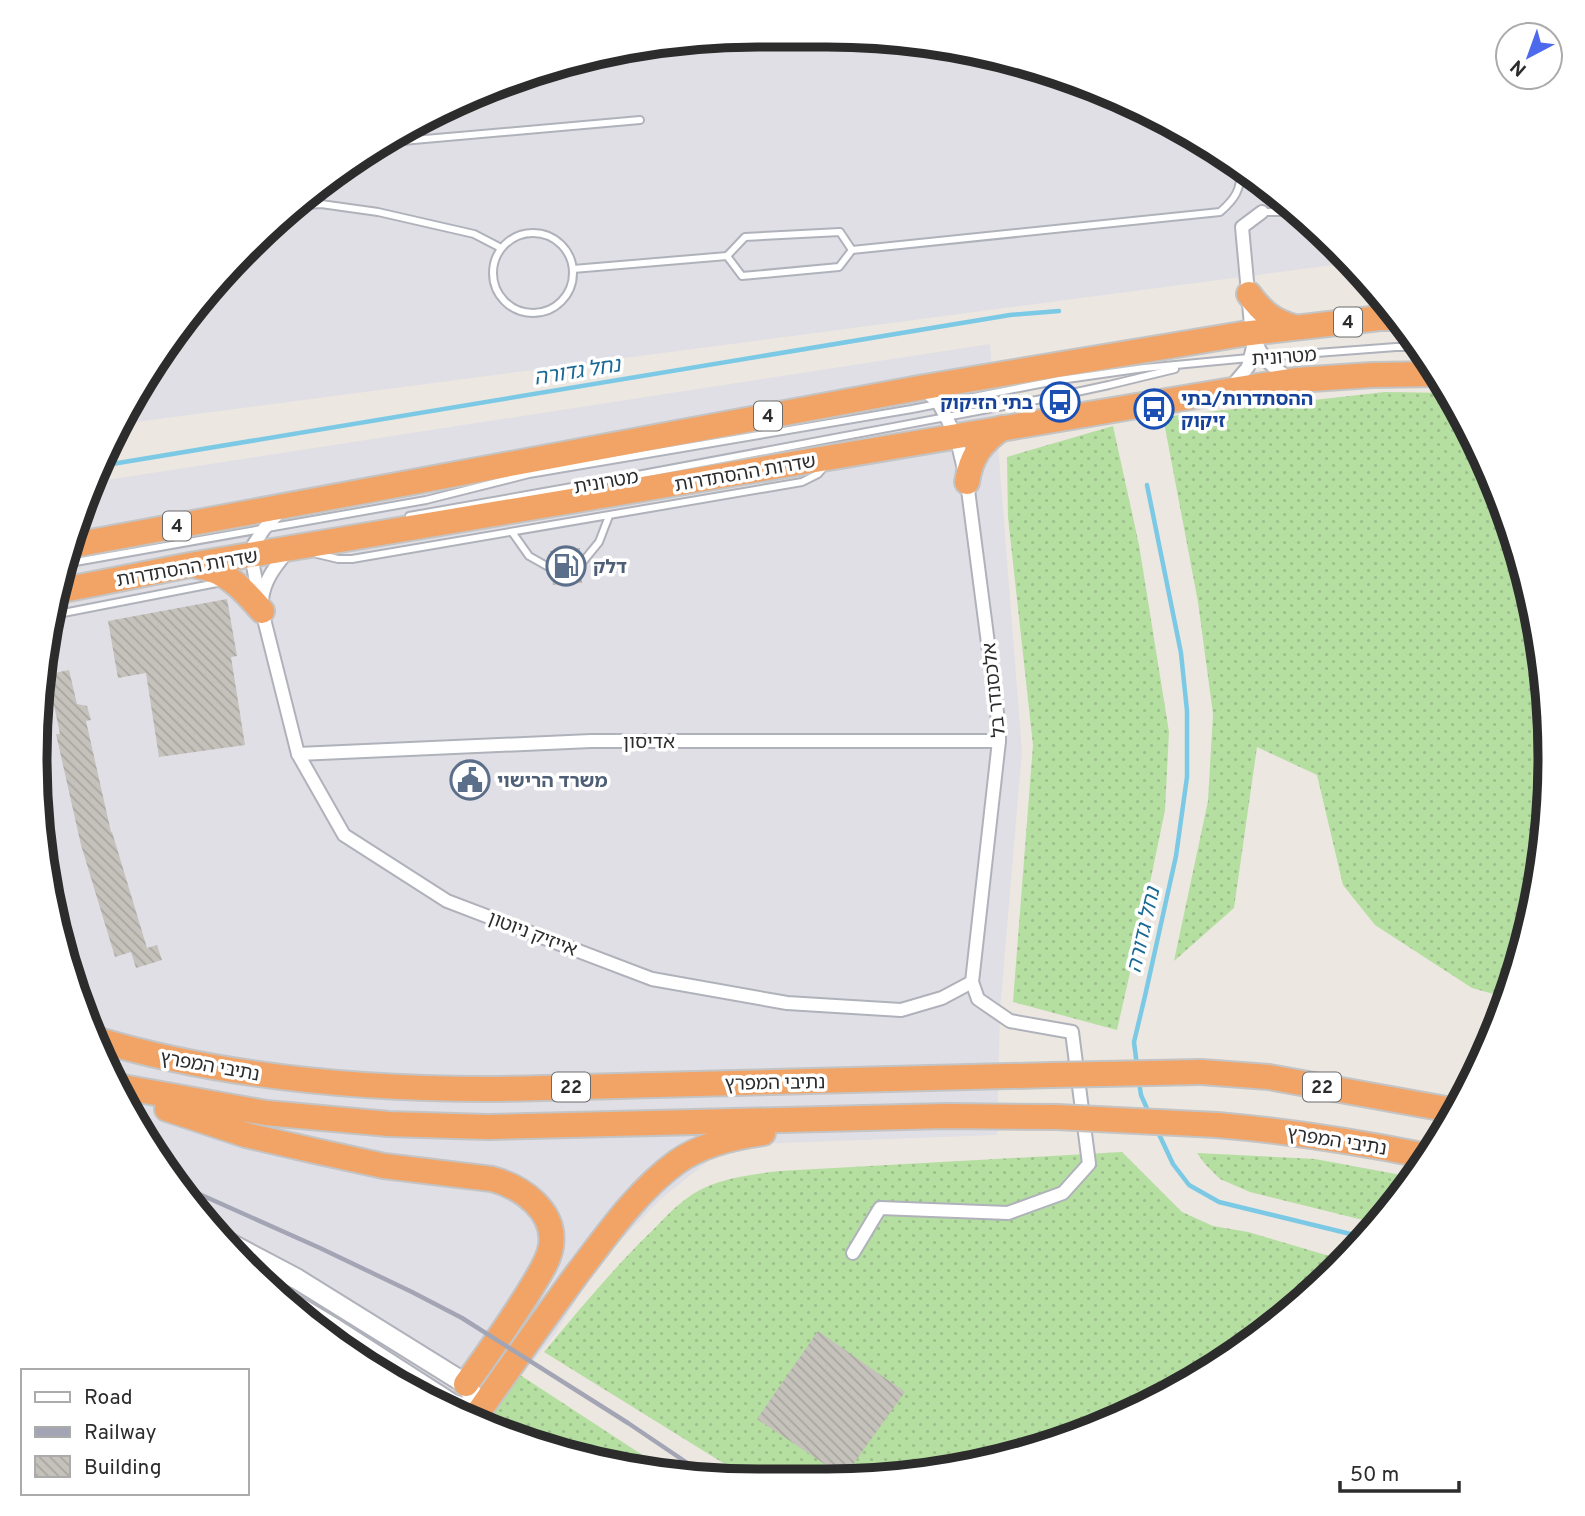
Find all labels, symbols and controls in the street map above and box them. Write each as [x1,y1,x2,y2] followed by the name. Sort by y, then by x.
[1494,21,1564,91] north arrow
[1506,54,1532,81] text: N
[1334,308,1362,336] road number: 4
[1251,344,1317,372] street label: מטרונית
[532,352,624,393] water label: נחל גדורה
[1039,381,1081,423] bus stop icon: בתי הזיקוק
[1133,388,1175,430] bus stop icon: ההסתדרות/בתי זיקוק
[1181,388,1313,434] place label: ההסתדרות/בתי זיקוק
[940,392,1033,416] place label: בתי הזיקוק
[754,402,782,430] road number: 4
[673,450,818,498] street label: שדרות ההסתדרות
[572,465,641,500] street label: מטרונית
[163,512,191,540] road number: 4
[115,545,260,593] street label: שדרות ההסתדרות
[545,545,587,587] fuel station icon: דלק
[593,556,627,580] place label: דלק
[978,641,1012,738] street label: אלכסנדר בל
[623,731,675,755] street label: אדיסון
[449,759,491,801] public building icon: משרד הרישוי
[497,770,608,794] place label: משרד הרישוי
[1122,883,1168,976] water label: נחל גדורה
[485,907,580,963] street label: אייזיק ניוטון
[158,1046,261,1088] street label: נתיבי המפרץ
[725,1071,826,1097] street label: נתיבי המפרץ
[552,1072,590,1102] road number: 22
[1303,1072,1341,1102] road number: 22
[1285,1122,1388,1162] street label: נתיבי המפרץ
[21,1369,248,1495] legend
[84,1385,133,1412] text: Road
[84,1420,157,1447] text: Railway
[1340,1450,1459,1494] scale bar
[84,1455,162,1482] text: Building
[1350,1462,1399,1489] text: 50 m

